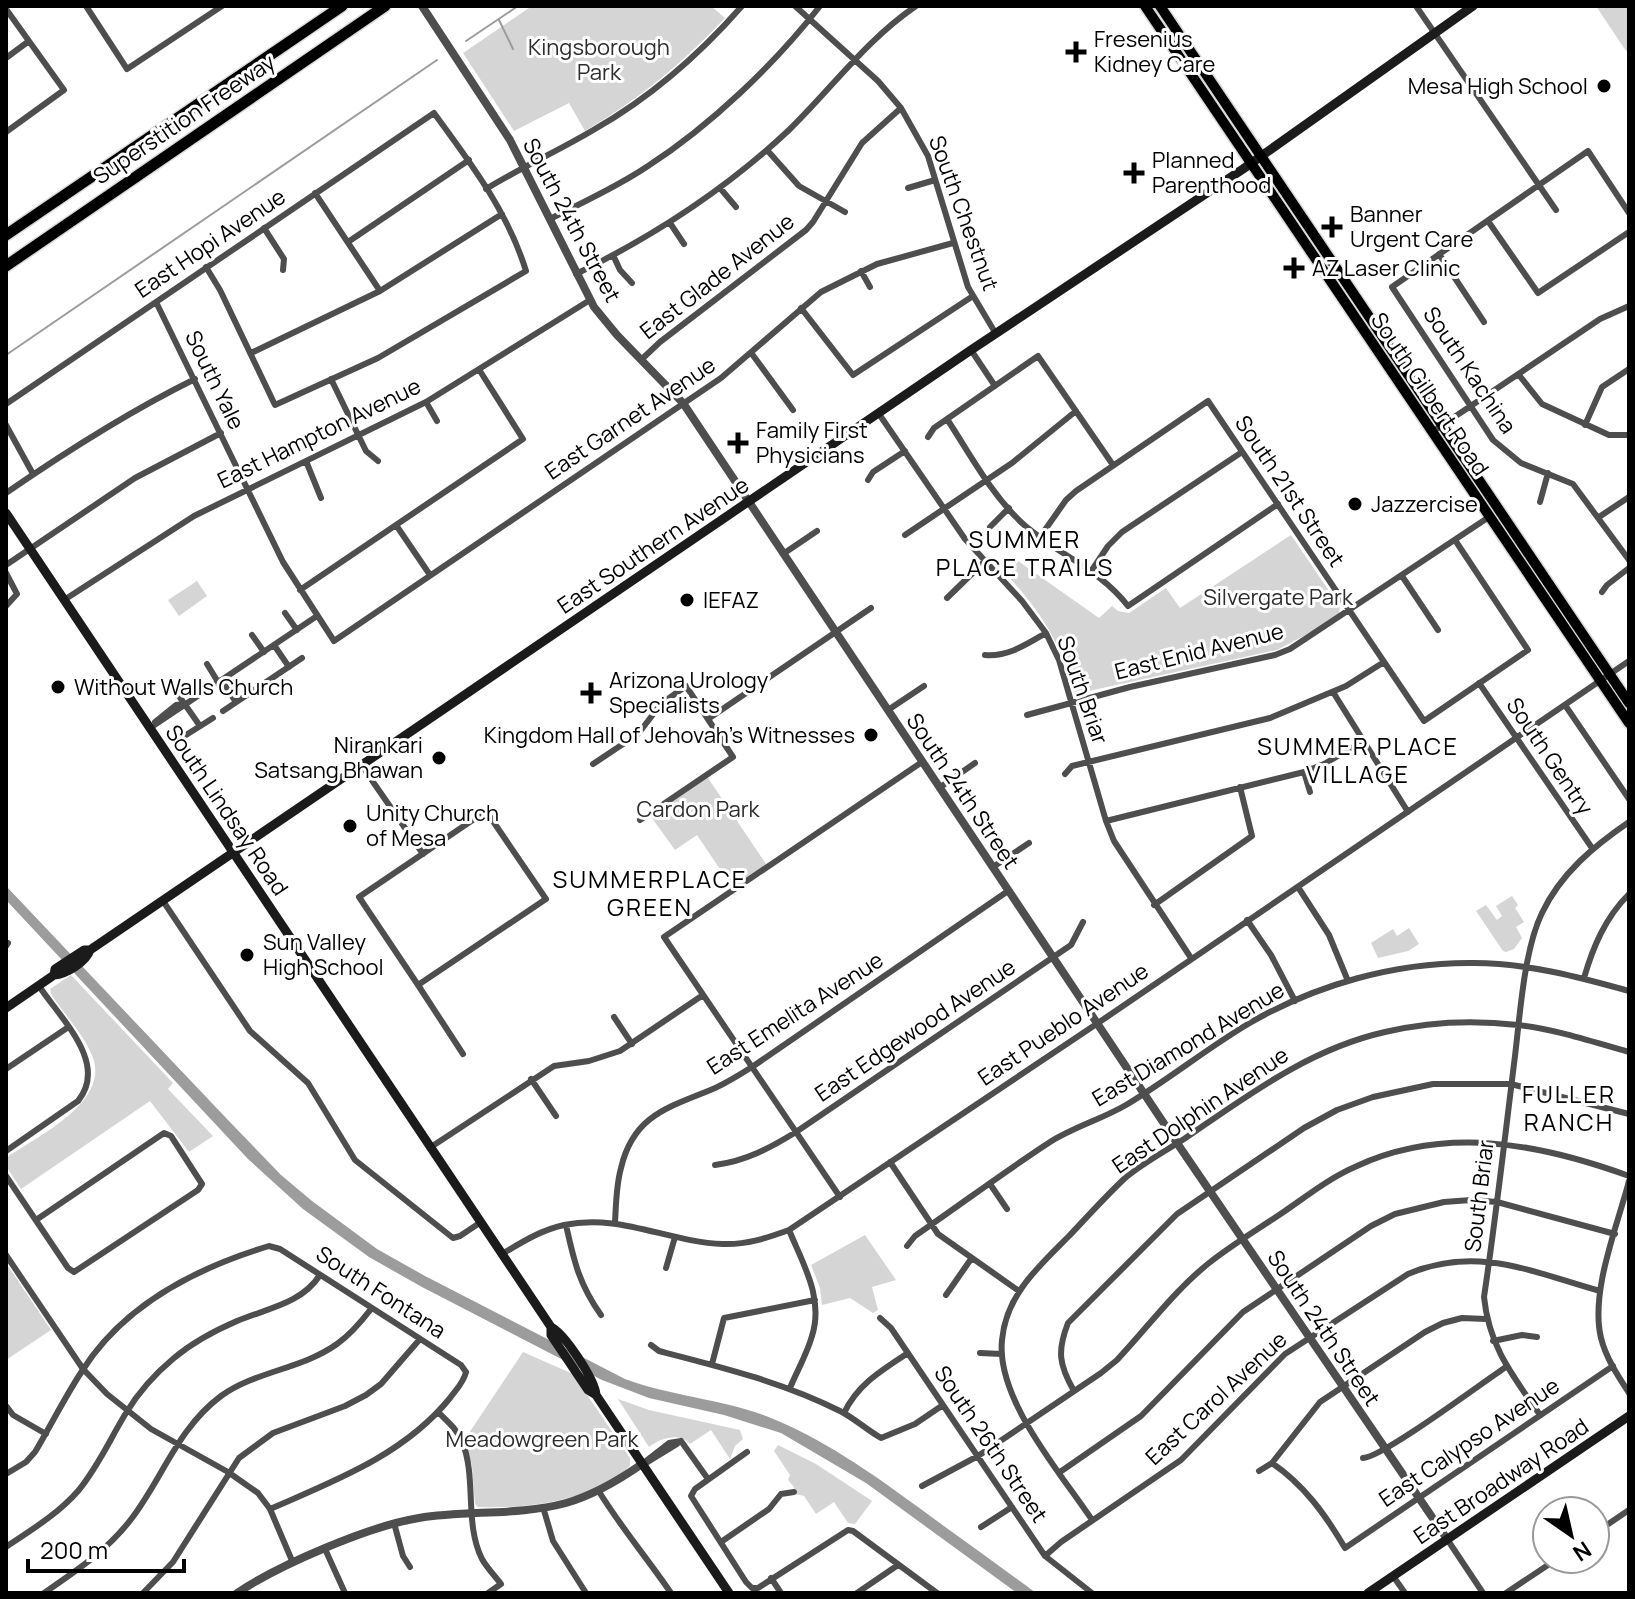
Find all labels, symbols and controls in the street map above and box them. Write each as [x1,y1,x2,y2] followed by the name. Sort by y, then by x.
[1094,24,1216,79] place label: Fresenius Kidney Care
[528,32,670,87] park label: Kingsborough Park
[1065,41,1087,63] marker: Fresenius Kidney Care
[87,47,281,191] street label: Superstition Freeway
[1408,71,1588,101] place label: Mesa High School
[1595,77,1613,95] marker: Mesa High School
[922,131,1006,295] street label: South Chestnut
[516,133,628,308] street label: South 24th Street
[1152,145,1271,200] place label: Planned Parenthood
[1123,162,1145,184] marker: Planned Parenthood
[129,181,291,305] street label: East Hopi Avenue
[1350,199,1473,254] place label: Banner Urgent Care
[634,206,800,346] street label: East Glade Avenue
[1321,216,1343,238] marker: Banner Urgent Care
[1312,253,1460,283] place label: AZ Laser Clinic
[1283,257,1305,279] marker: AZ Laser Clinic
[1416,301,1524,439] street label: South Kachina
[1364,306,1496,482] street label: South Gilbert Road
[178,326,252,435] street label: South Yale
[539,350,721,486] street label: East Garnet Avenue
[212,371,426,495] street label: East Hampton Avenue
[1228,409,1352,573] street label: South 21st Street
[756,415,868,470] place label: Family First Physicians
[727,432,749,454] marker: Family First Physicians
[552,470,755,620] street label: East Southern Avenue
[1371,489,1478,519] place label: Jazzercise
[1346,495,1364,513] marker: Jazzercise
[936,522,1114,583] district label: SUMMER PLACE TRAILS
[1203,582,1354,612] park label: Silvergate Park
[703,585,759,615] place label: IEFAZ
[678,591,696,609] marker: IEFAZ
[1111,615,1287,686] street label: East Enid Avenue
[1050,632,1116,748] street label: South Briar
[609,665,769,720] place label: Arizona Urology Specialists
[74,672,293,702] place label: Without Walls Church
[49,678,67,696] marker: Without Walls Church
[580,682,602,704] marker: Arizona Urology Specialists
[1500,692,1600,821] street label: South Gentry
[900,707,1026,875] street label: South 24th Street
[159,719,295,901] street label: South Lindsay Road
[484,720,855,750] place label: Kingdom Hall of Jehovah's Witnesses
[862,726,880,744] marker: Kingdom Hall of Jehovah's Witnesses
[1257,729,1459,790] district label: SUMMER PLACE VILLAGE
[254,730,423,785] place label: Nirankari Satsang Bhawan
[430,749,448,767] marker: Nirankari Satsang Bhawan
[636,794,761,824] park label: Cardon Park
[366,798,499,853] place label: Unity Church of Mesa
[341,817,359,835] marker: Unity Church of Mesa
[552,862,748,923] district label: SUMMERPLACE GREEN
[263,927,384,982] place label: Sun Valley High School
[701,945,889,1081] street label: East Emelita Avenue
[238,946,256,964] marker: Sun Valley High School
[809,952,1021,1108] street label: East Edgewood Avenue
[972,956,1154,1092] street label: East Pueblo Avenue
[1086,975,1290,1113] street label: East Diamond Avenue
[1106,1040,1294,1180] street label: East Dolphin Avenue
[1522,1077,1616,1138] district label: FULLER RANCH
[1457,1138,1501,1254] street label: South Briar
[310,1239,452,1345] street label: South Fontana
[1261,1244,1387,1412] street label: South 24th Street
[1139,1325,1293,1471] street label: East Carol Avenue
[927,1360,1055,1528] street label: South 26th Street
[1373,1370,1565,1514] street label: East Calypso Avenue
[1408,1411,1594,1551] street label: East Broadway Road
[446,1424,639,1454] park label: Meadowgreen Park
[1531,1495,1611,1575] north arrow
[28,1523,184,1573] scale bar
[40,1533,108,1566] text: 200 m
[1567,1535,1597,1568] text: N

